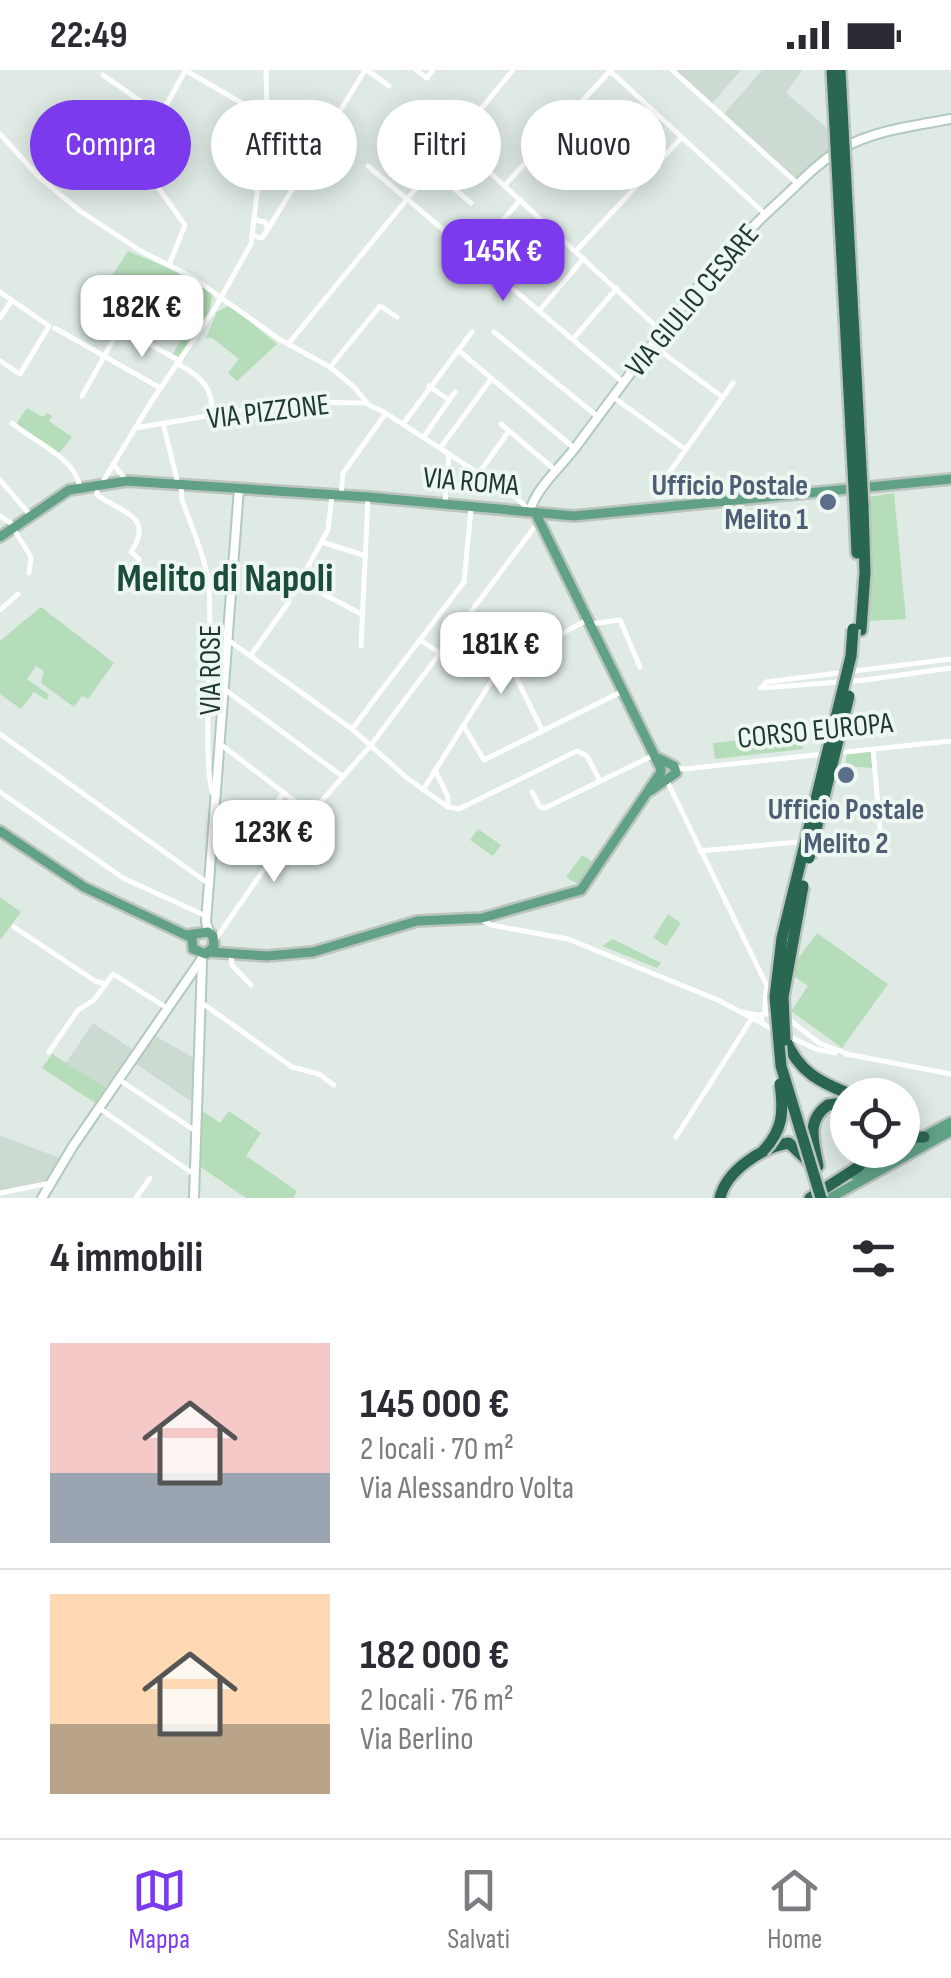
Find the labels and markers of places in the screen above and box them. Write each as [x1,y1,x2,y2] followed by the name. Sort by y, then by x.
[422,219,584,304] pin: 145K €
[61,275,223,360] pin: 182K €
[651,468,808,538] place label: Ufficio Postale Melito 1
[817,491,839,513] marker: Ufficio Postale Melito 1
[420,612,582,697] pin: 181K €
[835,764,857,786] marker: Ufficio Postale Melito 2
[768,792,924,862] place label: Ufficio Postale Melito 2
[193,800,355,885] pin: 123K €

